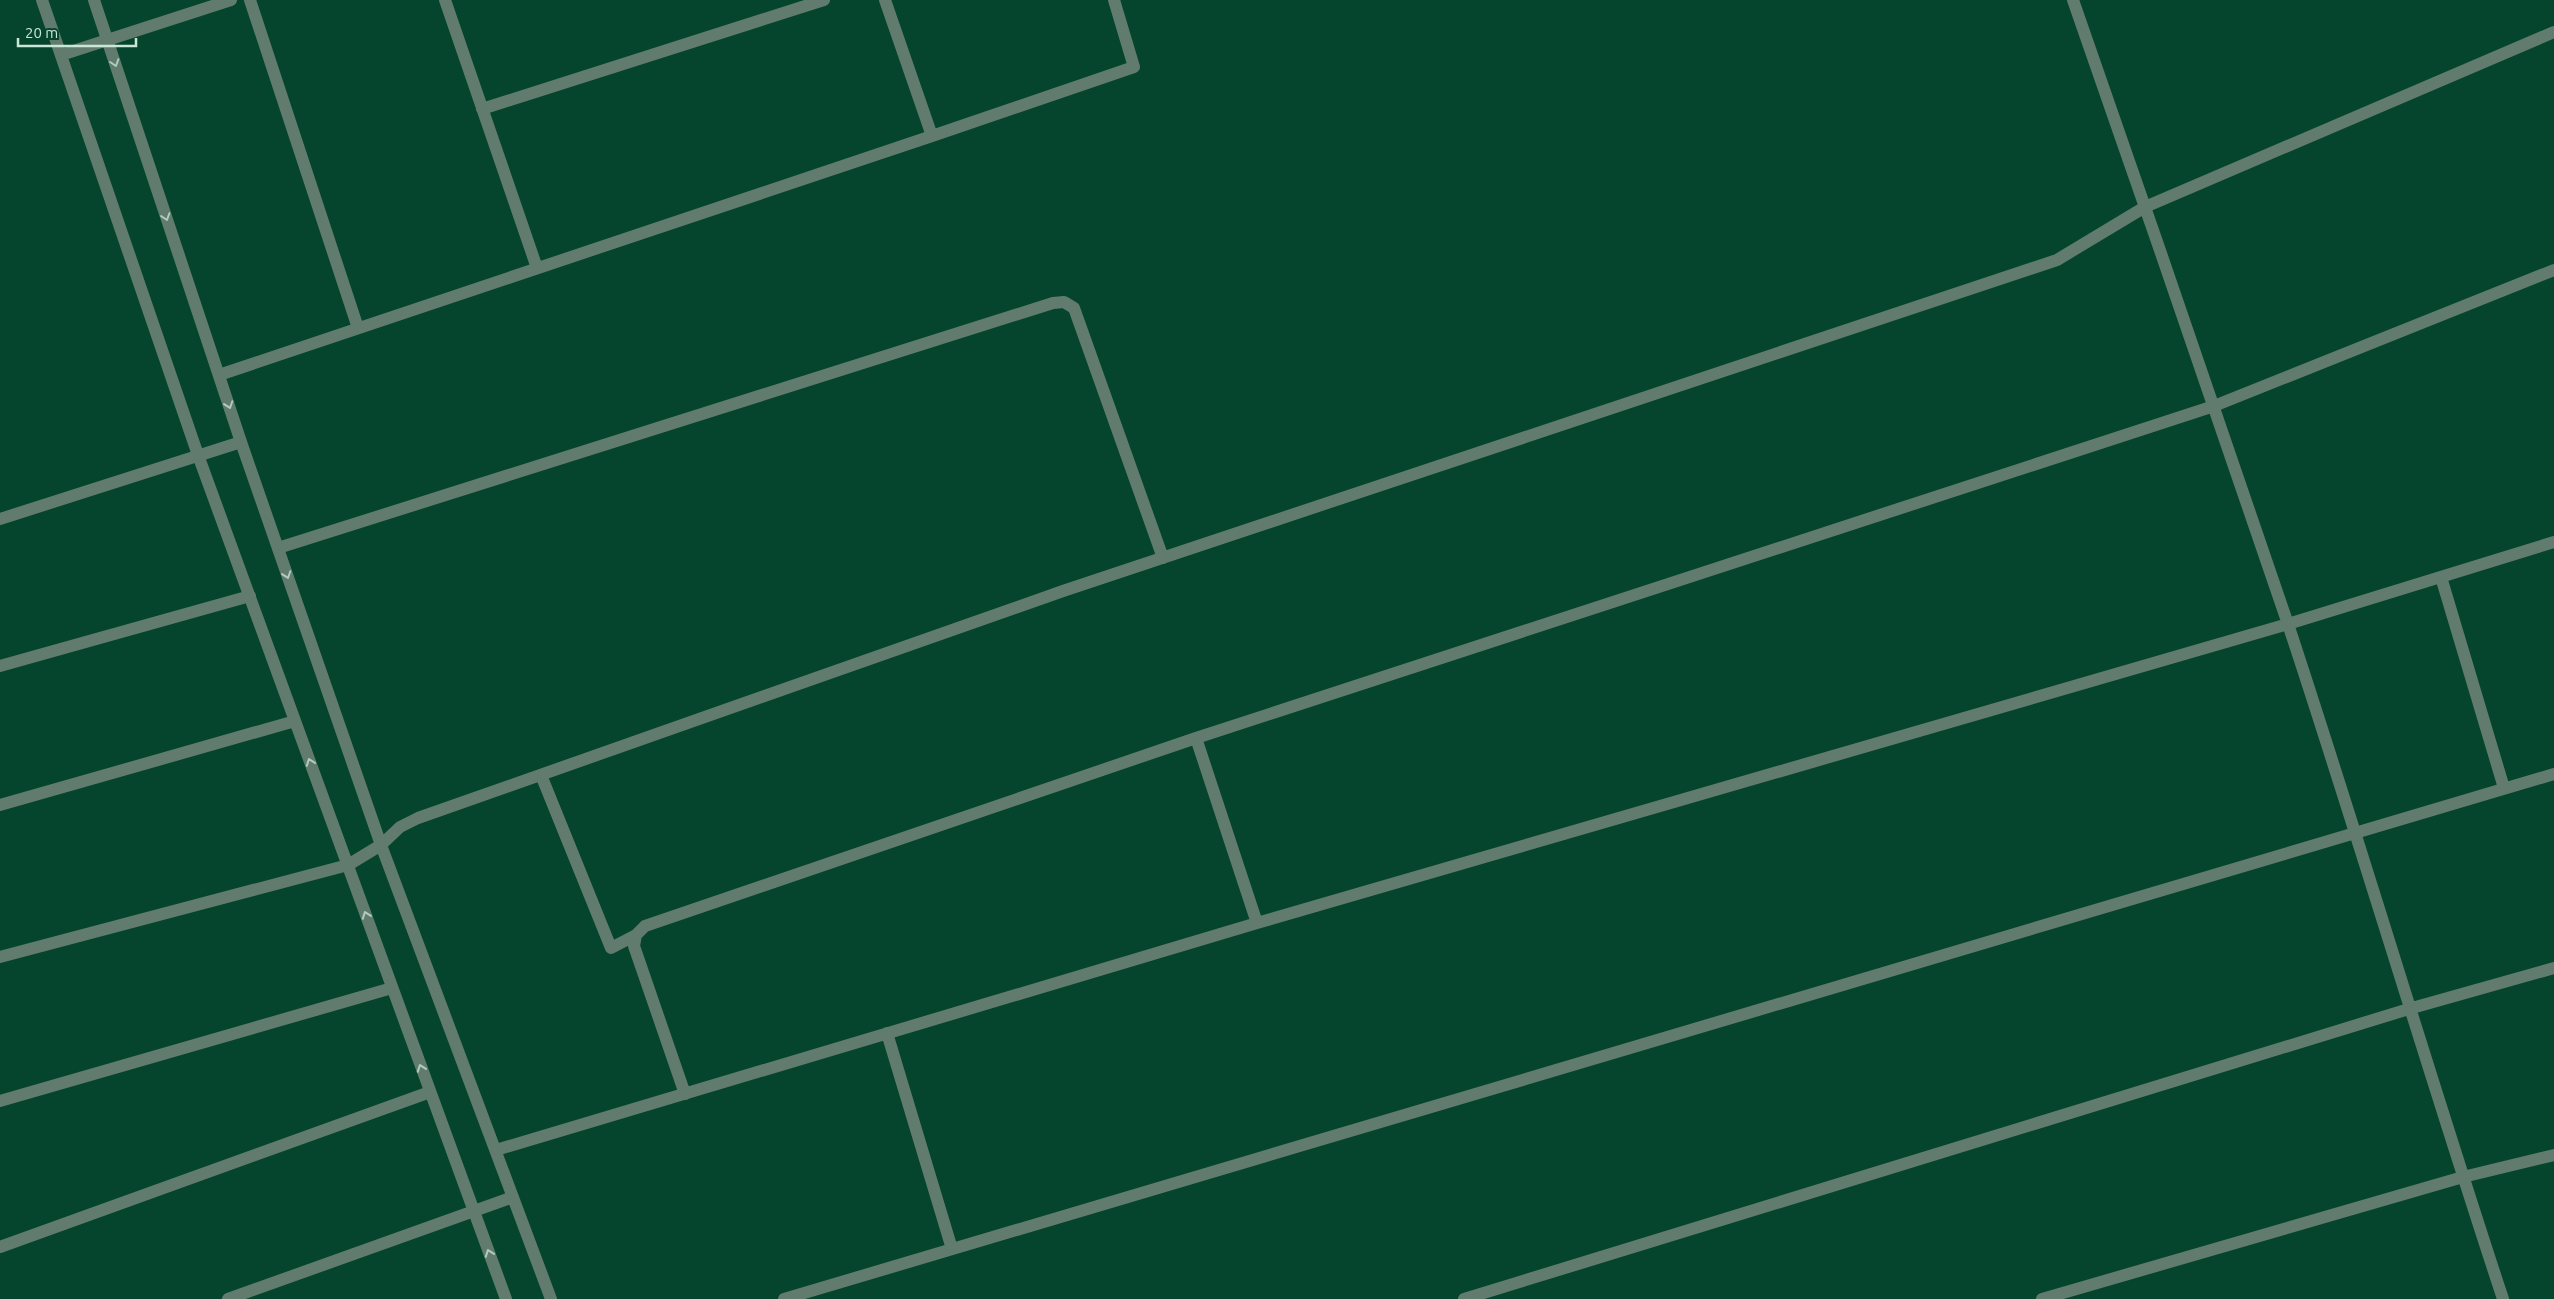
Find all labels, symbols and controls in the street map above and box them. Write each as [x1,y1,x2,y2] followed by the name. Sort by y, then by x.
[18,15,135,47] scale bar
[25,24,58,41] text: 20 m
[109,58,119,67] one-way arrow
[161,212,171,221] one-way arrow
[223,400,233,408] one-way arrow
[281,570,291,579] one-way arrow
[306,759,316,767] one-way arrow
[362,911,372,920] one-way arrow
[417,1064,427,1073] one-way arrow
[485,1249,495,1258] one-way arrow

